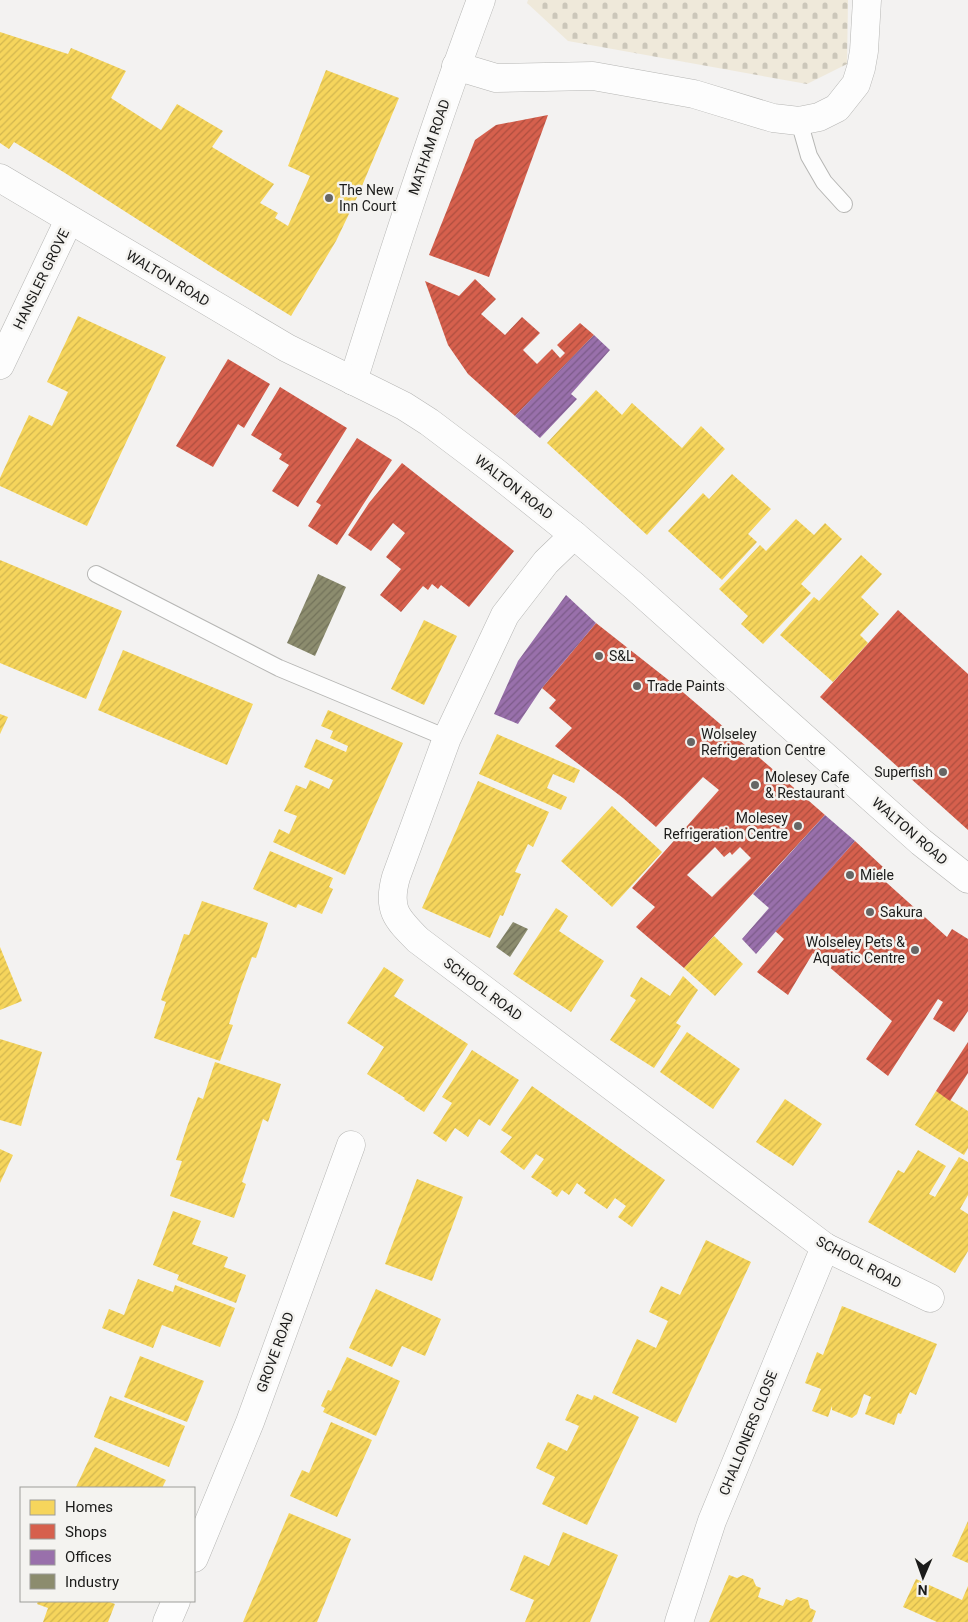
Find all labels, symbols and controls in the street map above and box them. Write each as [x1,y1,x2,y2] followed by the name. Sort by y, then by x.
[405,97,453,197] street label: MATHAM ROAD
[339,182,397,214] place label: The New Inn Court
[323,192,335,204] marker: The New Inn Court
[10,226,72,332] street label: HANSLER GROVE
[123,247,213,309] street label: WALTON ROAD
[472,452,556,522] street label: WALTON ROAD
[609,648,634,664] place label: S&L
[593,650,605,662] marker: S&L
[647,678,725,694] place label: Trade Paints
[631,680,643,692] marker: Trade Paints
[701,726,826,758] place label: Wolseley Refrigeration Centre
[685,736,697,748] marker: Wolseley Refrigeration Centre
[874,764,933,780] place label: Superfish
[937,766,949,778] marker: Superfish
[765,769,850,801] place label: Molesey Cafe & Restaurant
[749,779,761,791] marker: Molesey Cafe & Restaurant
[869,794,951,868] street label: WALTON ROAD
[664,810,788,842] place label: Molesey Refrigeration Centre
[792,820,804,832] marker: Molesey Refrigeration Centre
[860,867,894,883] place label: Miele
[844,869,856,881] marker: Miele
[880,904,923,920] place label: Sakura
[864,906,876,918] marker: Sakura
[806,934,905,966] place label: Wolseley Pets & Aquatic Centre
[909,944,921,956] marker: Wolseley Pets & Aquatic Centre
[441,954,525,1024] street label: SCHOOL ROAD
[814,1233,904,1291] street label: SCHOOL ROAD
[253,1310,297,1394] street label: GROVE ROAD
[716,1368,780,1498] street label: CHALLONERS CLOSE
[20,1487,195,1602] legend
[65,1498,113,1516] text: Homes
[65,1523,107,1541] text: Shops
[65,1548,112,1566] text: Offices
[898,1552,948,1602] north arrow
[65,1573,119,1591] text: Industry
[917,1582,928,1598] text: N

